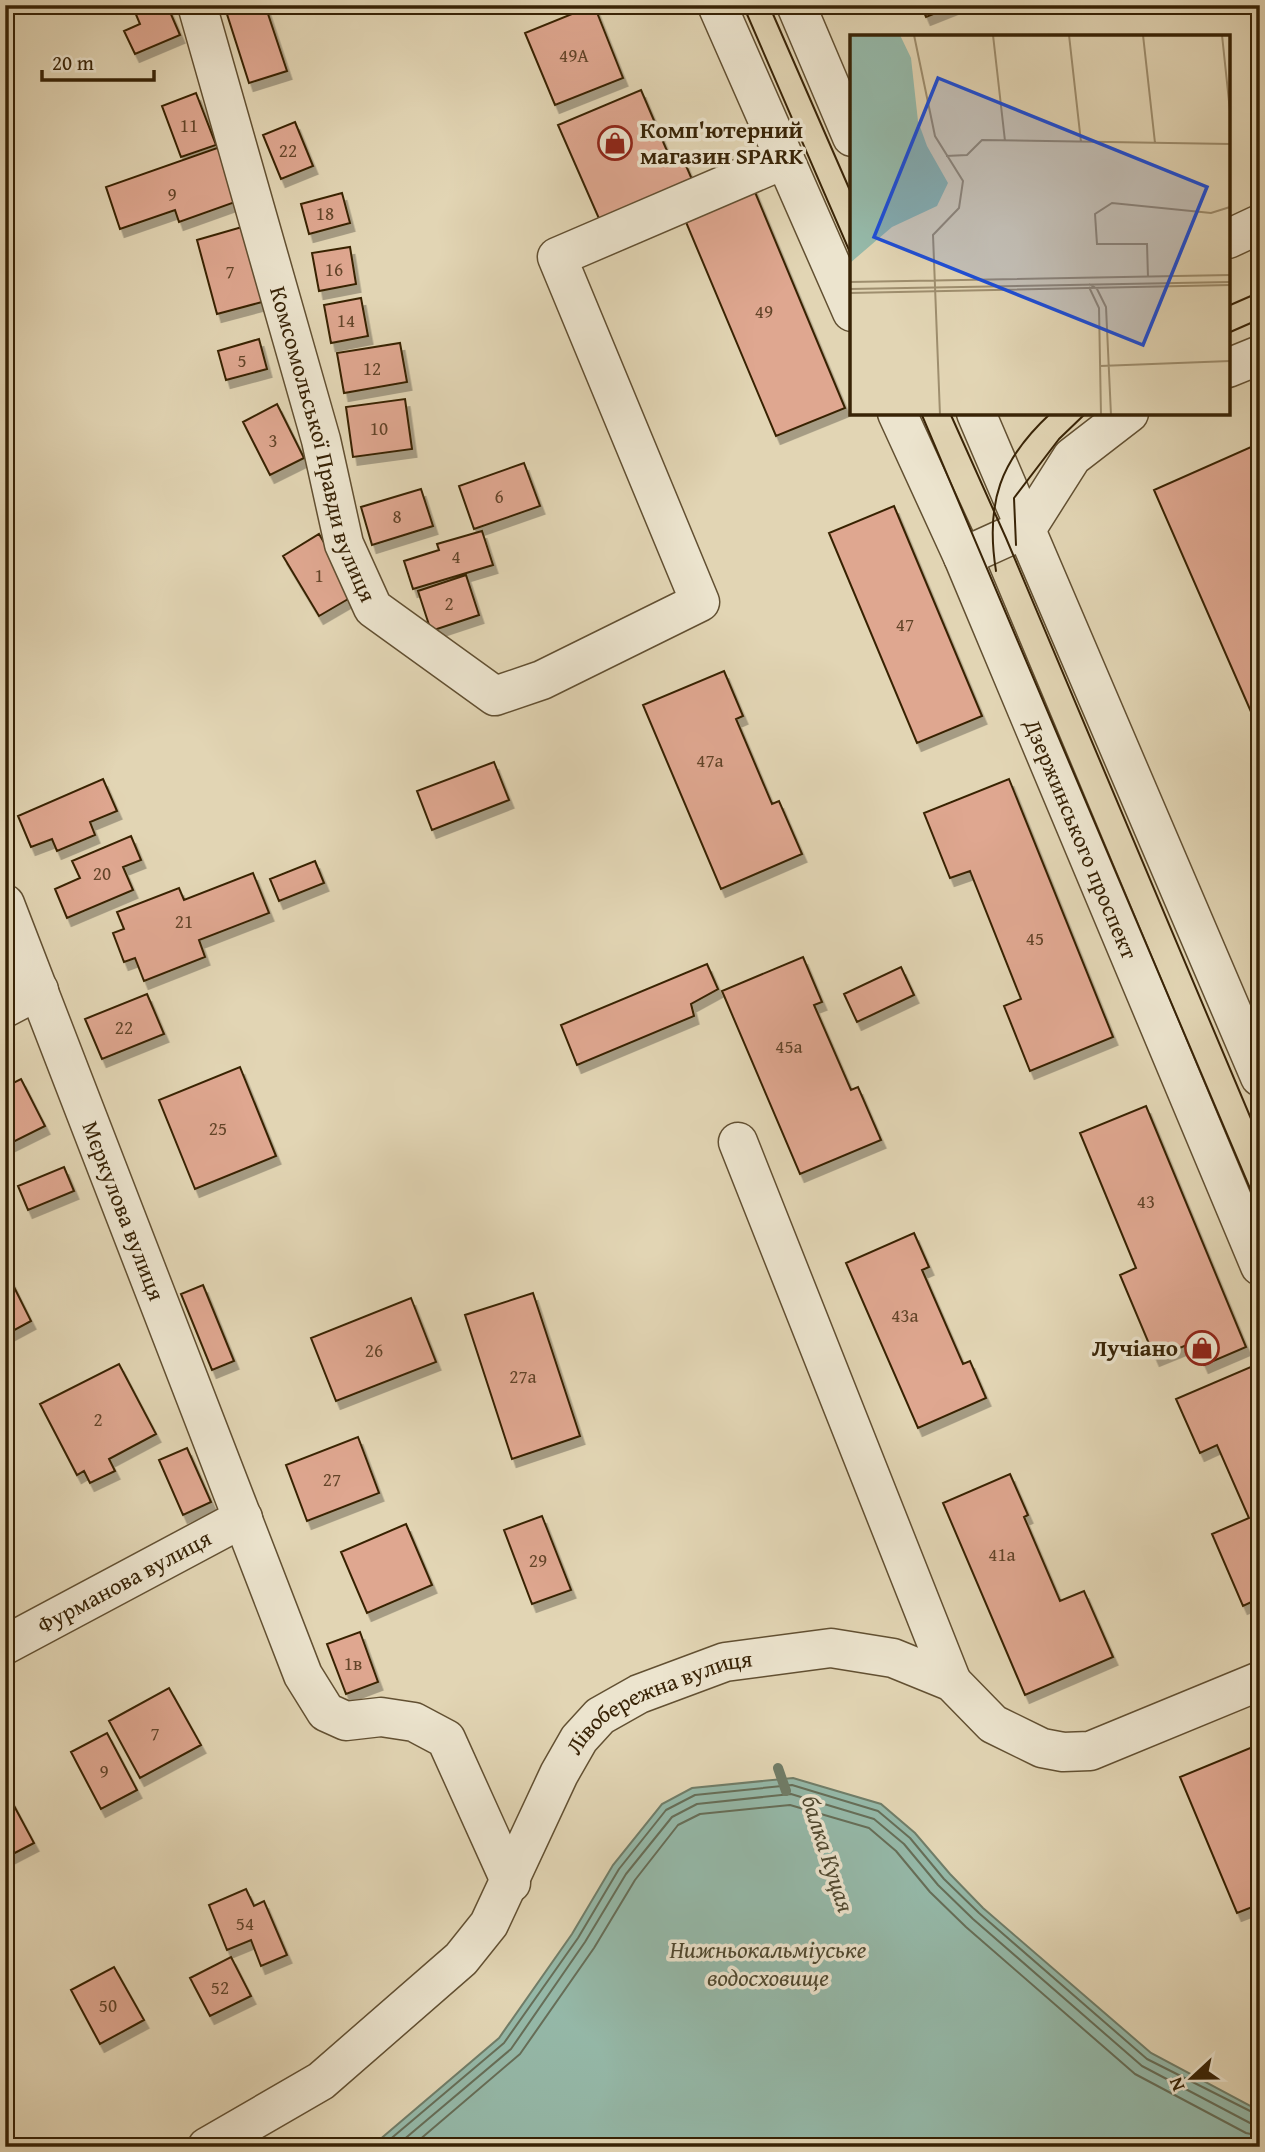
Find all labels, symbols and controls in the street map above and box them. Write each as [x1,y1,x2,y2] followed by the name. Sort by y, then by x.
[850,35,1230,415] inset map
[42,38,154,82] scale bar
[559,41,589,69] house number: 49А
[52,47,94,78] text: 20 m
[180,111,198,139] house number: 11
[640,113,804,172] place label: Комп'ютерний магазин SPARK
[596,124,634,162] shop icon: Комп'ютерний магазин SPARK
[279,136,297,164] house number: 22
[167,180,177,208] house number: 9
[316,199,334,227] house number: 18
[325,255,343,283] house number: 16
[225,257,235,285] house number: 7
[262,282,385,607] street label: Комсомольської Правди вулиця
[755,297,773,325] house number: 49
[337,306,355,334] house number: 14
[237,346,247,374] house number: 5
[363,354,381,382] house number: 12
[370,414,388,442] house number: 10
[268,426,278,454] house number: 3
[494,482,504,510] house number: 6
[392,502,402,530] house number: 8
[451,542,461,570] house number: 4
[314,561,324,589] house number: 1
[444,589,454,617] house number: 2
[896,610,914,638] house number: 47
[1016,713,1147,964] street label: Дзержинського проспект
[696,746,724,774] house number: 47а
[93,859,111,887] house number: 20
[175,907,193,935] house number: 21
[1026,924,1044,952] house number: 45
[115,1013,133,1041] house number: 22
[775,1032,803,1060] house number: 45а
[209,1114,227,1142] house number: 25
[74,1116,174,1306] street label: Мєркулова вулиця
[1137,1187,1155,1215] house number: 43
[891,1301,919,1329] house number: 43а
[1183,1329,1221,1367] shop icon: Лучіано
[1092,1331,1178,1364] place label: Лучіано
[365,1336,383,1364] house number: 26
[509,1362,537,1390] house number: 27а
[93,1405,103,1433] house number: 2
[323,1465,341,1493] house number: 27
[31,1521,217,1641] street label: Фурманова вулиця
[988,1540,1016,1568] house number: 41а
[529,1546,547,1574] house number: 29
[557,1642,755,1760] street label: Лівобережна вулиця
[344,1649,362,1677] house number: 1в
[150,1719,160,1747] house number: 7
[99,1757,109,1785] house number: 9
[793,1791,864,1917] water label: балка Куцая
[236,1909,254,1937] house number: 54
[670,1932,867,1995] water label: Нижньокальміуське водосховище
[211,1973,229,2001] house number: 52
[99,1991,117,2019] house number: 50
[1156,2044,1226,2114] north arrow
[1161,2073,1192,2096] text: N

